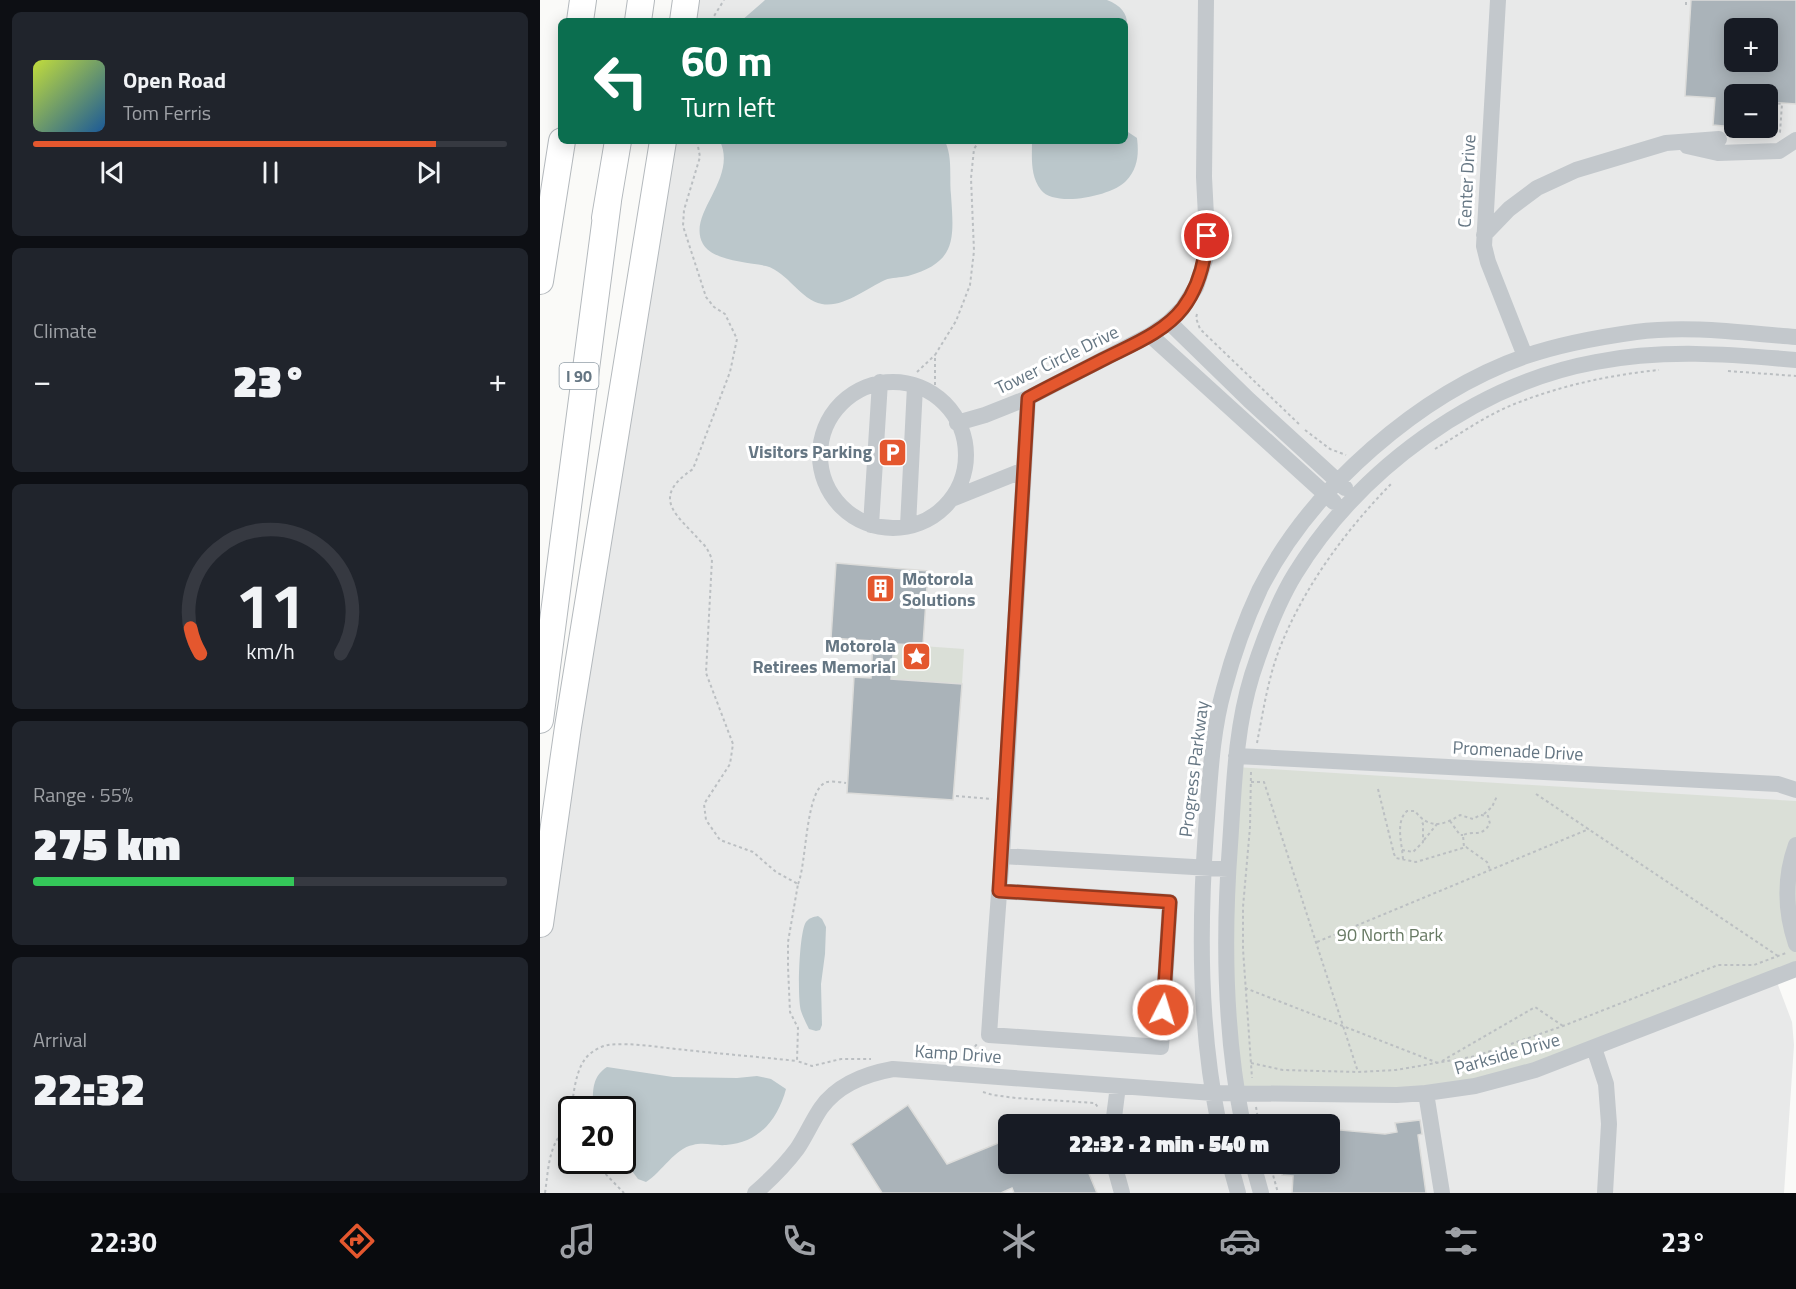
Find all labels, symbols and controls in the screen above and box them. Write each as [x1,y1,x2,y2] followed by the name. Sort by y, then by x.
[1724,18,1778,138] map controls
[1724,18,1778,72] button: +
[681,28,773,92] text: 60 m
[582,42,660,120] icon: left
[123,63,226,97] text: Open Road
[1724,84,1778,138] button: −
[681,86,775,127] text: Turn left
[123,97,211,128] text: Tom Ferris
[1451,134,1482,228] street label: Center Drive
[96,156,129,189] icon: previous
[254,156,287,189] icon: pause
[412,156,445,189] icon: next
[1181,210,1232,261] pin
[1190,219,1223,252] icon: arrive
[33,315,97,346] text: Climate
[990,318,1123,401] street label: Tower Circle Drive
[233,346,307,414] text: 23°
[33,355,51,405] text: −
[489,355,507,405] text: +
[560,363,598,389] road number: I 90
[877,436,909,468] parking icon: Visitors Parking
[748,438,872,465] place label: Visitors Parking
[235,557,305,652] text: 11
[902,565,975,613] place label: Motorola Solutions
[865,573,897,605] building icon: Motorola Solutions
[753,632,896,680] place label: Motorola Retirees Memorial
[246,635,294,667] text: km/h
[901,640,933,672] place icon: Motorola Retirees Memorial
[1172,699,1215,839] street label: Progress Parkway
[1452,734,1584,767] street label: Promenade Drive
[33,779,133,810] text: Range · 55%
[33,809,181,877] text: 275 km
[1337,921,1444,948] park label: 90 North Park
[1131,978,1195,1042] position arrow
[33,1024,87,1055] text: Arrival
[1451,1026,1563,1081] street label: Parkside Drive
[914,1037,1002,1070] street label: Kamp Drive
[33,1054,145,1122] text: 22:32
[558,1096,636,1174] speed limit sign: 20
[1069,1127,1269,1161] text: 22:32 · 2 min · 540 m
[336,1220,378,1262] icon: directions
[557,1220,599,1262] icon: music
[778,1220,820,1262] icon: phone
[998,1220,1040,1262] icon: climate
[1219,1220,1261,1262] icon: car
[1440,1220,1482,1262] icon: filters
[89,1221,157,1262] text: 22:30
[1661,1221,1706,1262] text: 23°

